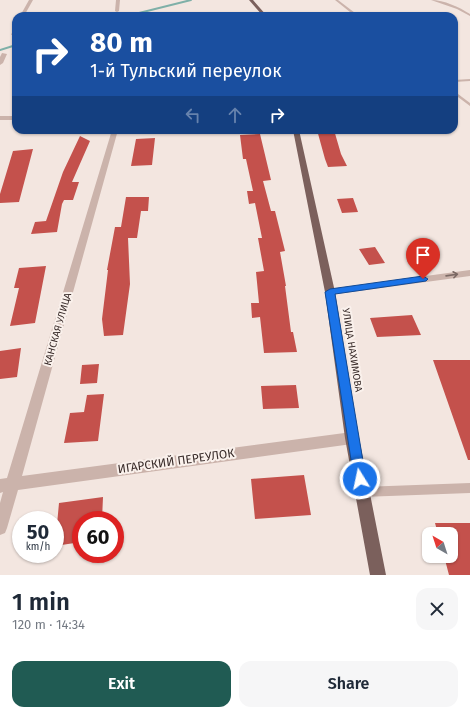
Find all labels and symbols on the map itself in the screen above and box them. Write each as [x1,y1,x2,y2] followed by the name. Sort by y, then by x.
[406,238,440,279] pin
[445,271,458,279] one-way arrow
[42,291,74,367] street label: КАНСКАЯ УЛИЦА
[339,307,365,393] street label: УЛИЦА НАХИМОВА
[117,445,235,476] street label: ИГАРСКИЙ ПЕРЕУЛОК
[339,458,381,500] position arrow
[72,511,124,563] speed limit sign: 60
[422,527,458,563] north arrow

